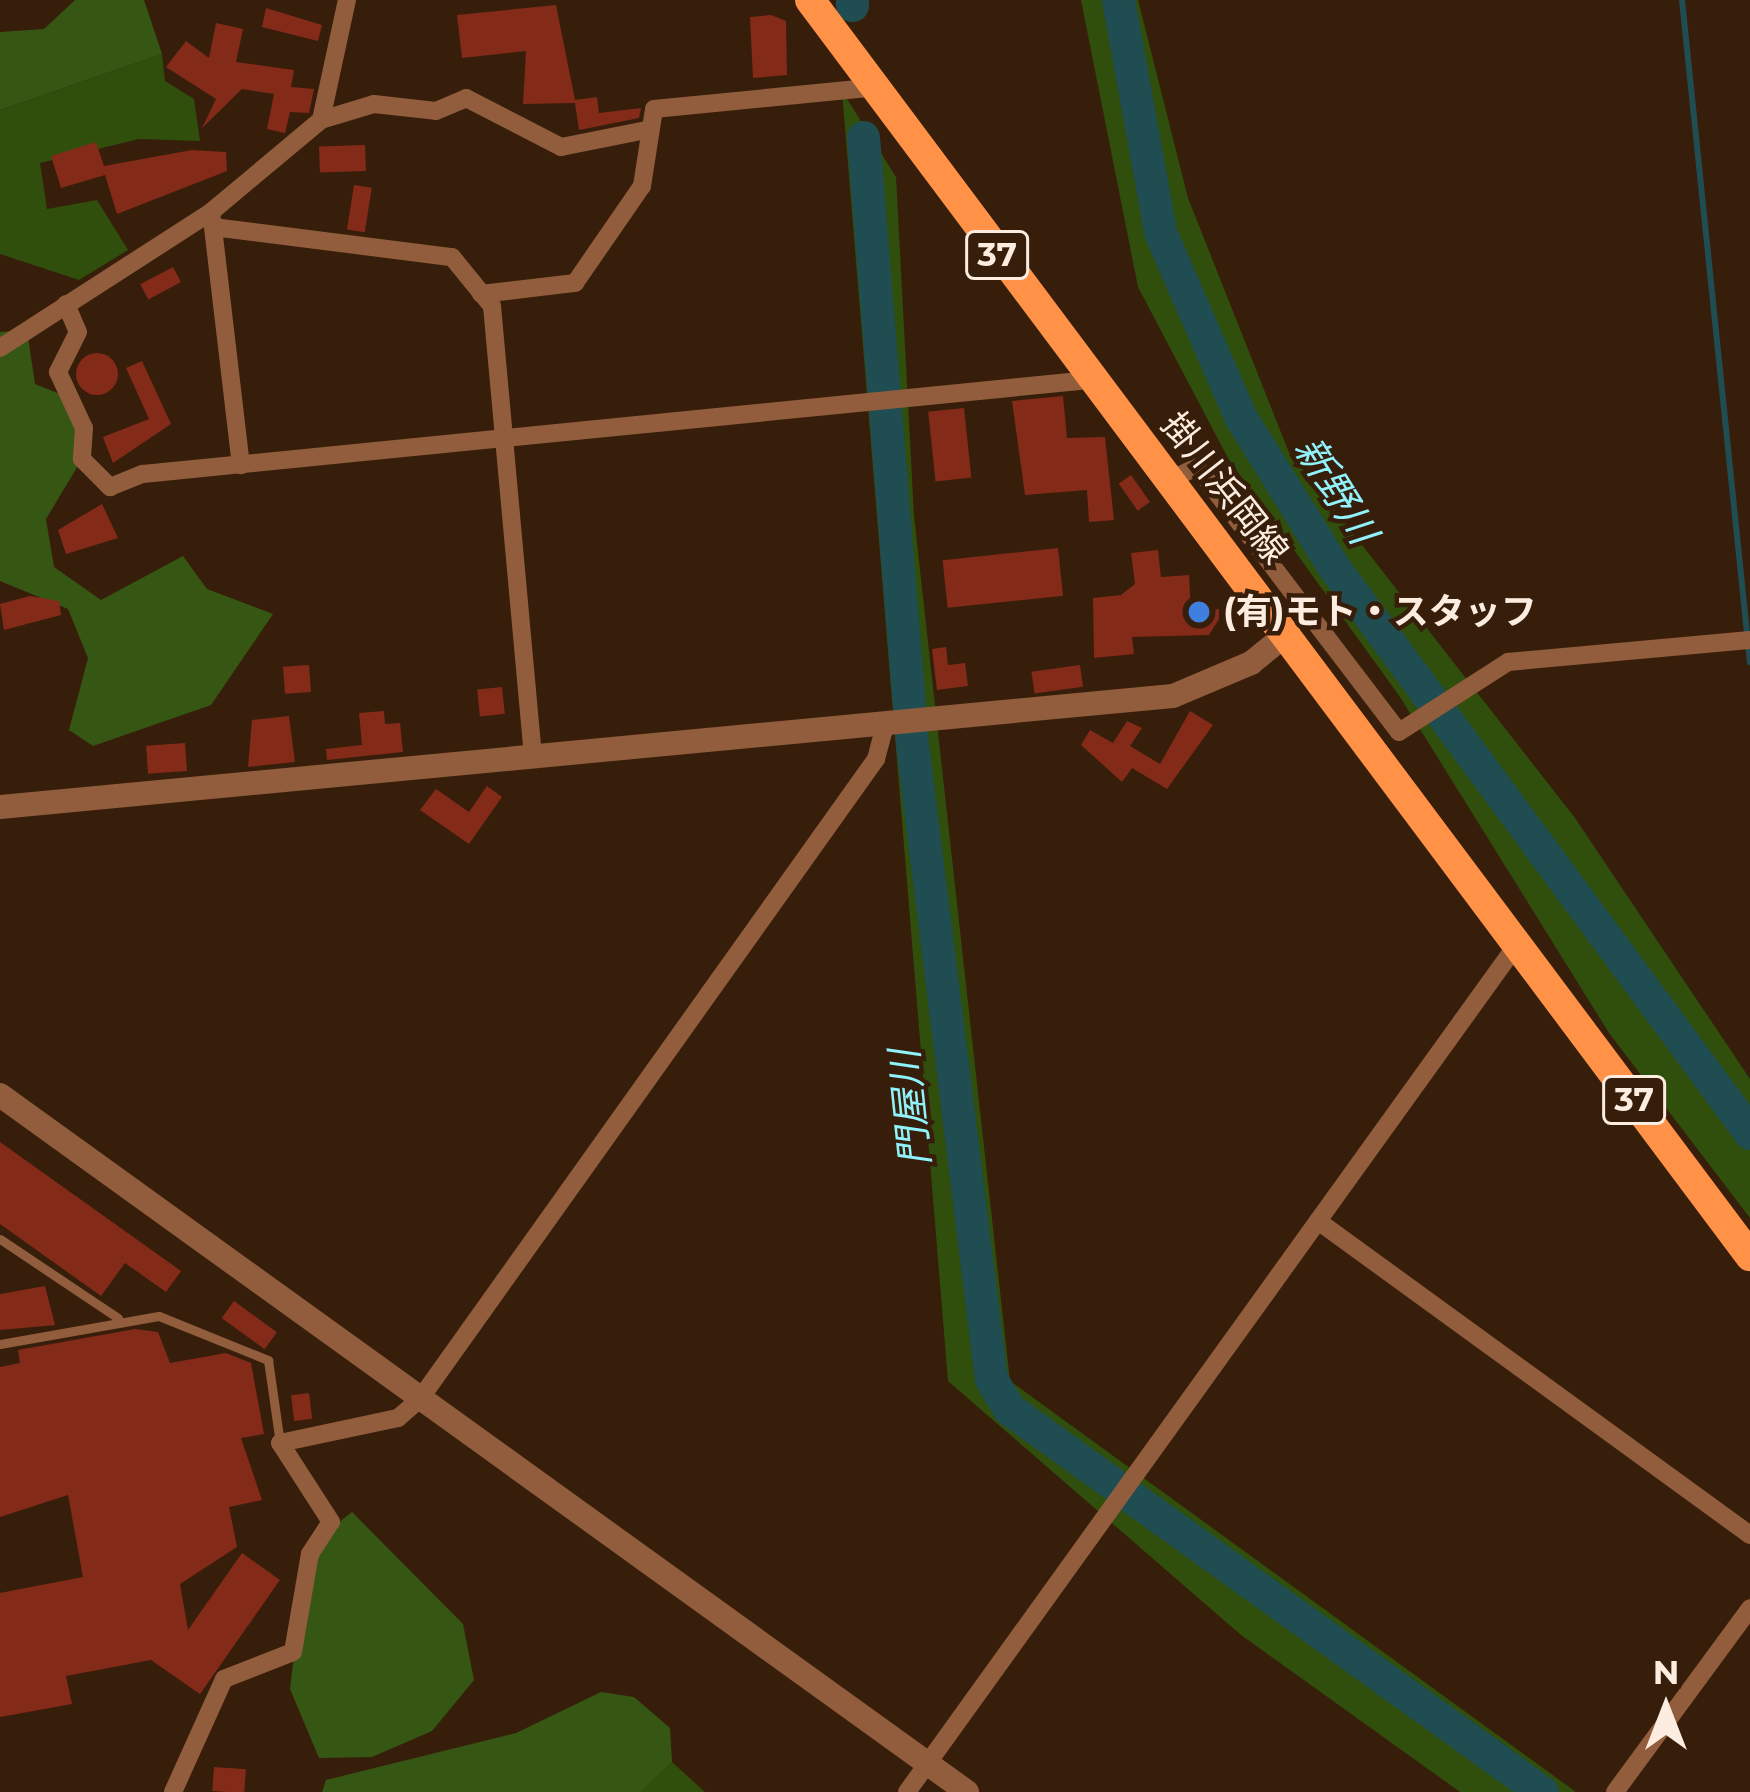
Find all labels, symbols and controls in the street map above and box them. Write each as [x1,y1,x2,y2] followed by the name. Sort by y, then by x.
[964,228,1030,282] road number: 37
[1153,404,1297,572] street label: 掛川浜岡線
[1285,428,1387,552] water label: 新野川
[1223,590,1537,634] place label: (有)モト・スタッフ
[1186,599,1212,625] marker: (有)モト・スタッフ
[881,1047,939,1169] water label: 門屋川
[1601,1073,1667,1127] road number: 37
[1606,1648,1726,1768] north arrow
[1653,1652,1679,1692] text: N

